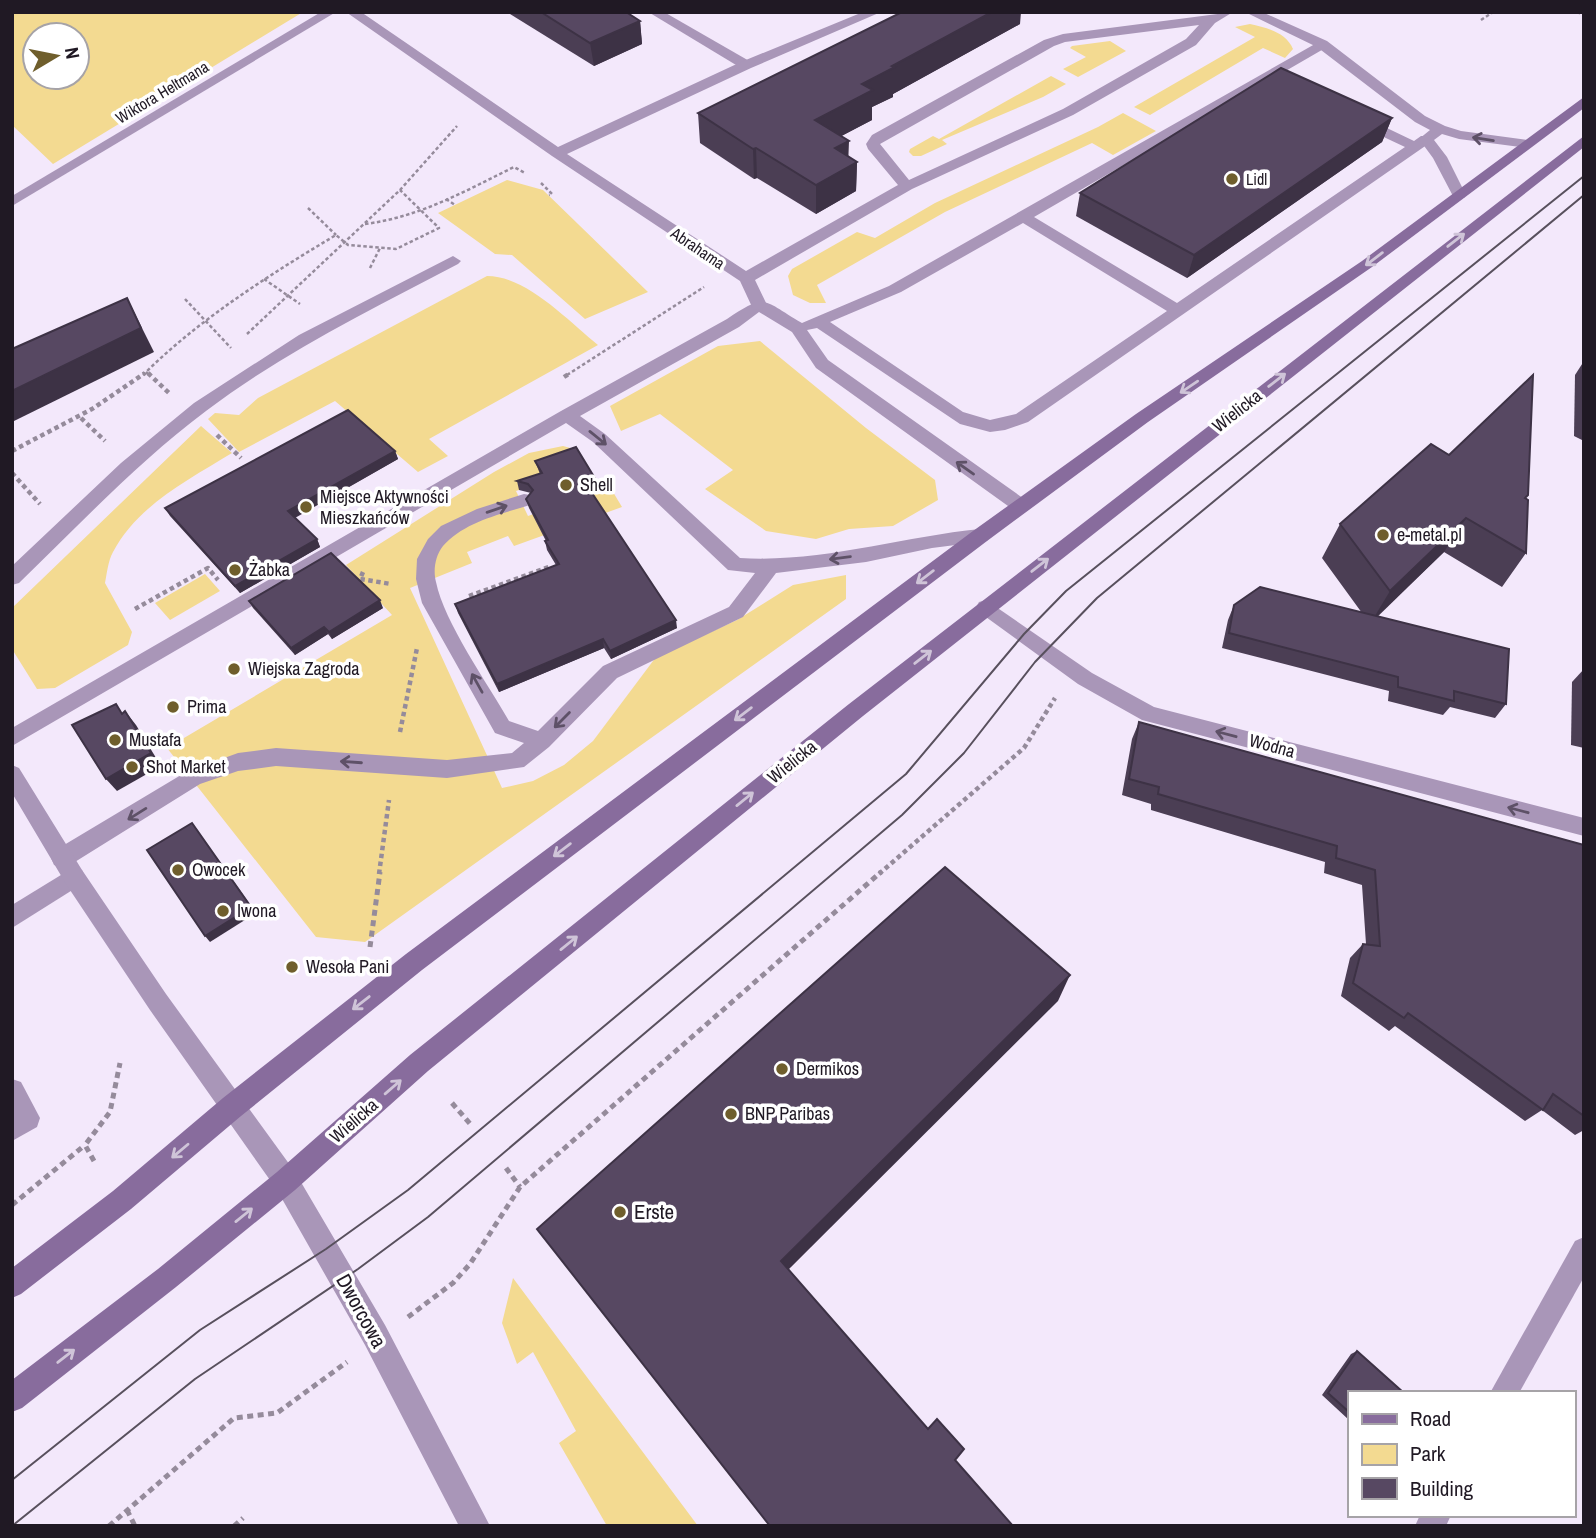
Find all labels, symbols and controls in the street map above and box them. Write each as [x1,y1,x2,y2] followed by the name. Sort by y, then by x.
[21,21,91,91] north arrow
[59,45,87,61] text: N
[111,55,213,128] street label: Wiktora Heltmana
[1472,132,1494,145] one-way arrow
[1246,168,1267,190] place label: Lidl
[1224,171,1240,187] marker: Lidl
[666,221,730,274] street label: Abrahama
[1447,232,1465,247] one-way arrow
[1365,251,1384,266] one-way arrow
[1267,372,1286,387] one-way arrow
[1180,380,1199,394] one-way arrow
[1207,383,1267,438] street label: Wielicka
[588,430,606,446] one-way arrow
[955,461,975,475] one-way arrow
[580,472,613,497] place label: Shell
[558,477,574,493] marker: Shell
[320,484,449,530] place label: Miejsce Aktywności Mieszkańców
[298,499,314,515] marker: Miejsce Aktywności Mieszkańców
[485,502,507,514] one-way arrow
[1397,522,1462,547] place label: e-metal.pl
[1375,527,1391,543] marker: e-metal.pl
[829,552,852,565] one-way arrow
[249,557,290,582] place label: Żabka
[1030,557,1049,572] one-way arrow
[227,562,243,578] marker: Żabka
[916,569,935,584] one-way arrow
[913,649,931,665] one-way arrow
[248,656,360,681] place label: Wiejska Zagroda
[226,661,242,677] marker: Wiejska Zagroda
[470,673,483,694] one-way arrow
[187,694,226,719] place label: Prima
[165,699,181,715] marker: Prima
[735,706,753,721] one-way arrow
[554,712,571,729] one-way arrow
[129,727,182,752] place label: Mustafa
[1216,727,1238,740] one-way arrow
[1246,727,1298,764] street label: Wodna
[107,732,123,748] marker: Mustafa
[762,734,822,789] street label: Wielicka
[146,754,226,779] place label: Shot Market
[340,755,363,768] one-way arrow
[124,759,140,775] marker: Shot Market
[736,792,754,807] one-way arrow
[1507,803,1530,816] one-way arrow
[128,806,147,821] one-way arrow
[553,843,571,858] one-way arrow
[192,857,246,882] place label: Owocek
[170,862,186,878] marker: Owocek
[237,898,276,923] place label: Iwona
[215,903,231,919] marker: Iwona
[559,935,577,950] one-way arrow
[306,954,389,979] place label: Wesoła Pani
[284,959,300,975] marker: Wesoła Pani
[352,995,370,1010] one-way arrow
[796,1056,859,1081] place label: Dermikos
[774,1061,790,1077] marker: Dermikos
[384,1079,402,1095] one-way arrow
[324,1093,383,1149] street label: Wielicka
[745,1101,830,1126] place label: BNP Paribas
[723,1106,739,1122] marker: BNP Paribas
[171,1143,189,1159] one-way arrow
[634,1197,674,1226] place label: Erste
[612,1204,628,1220] marker: Erste
[235,1207,253,1223] one-way arrow
[329,1269,394,1353] street label: Dworcowa
[57,1349,75,1364] one-way arrow
[1348,1391,1575,1517] legend
[1410,1404,1451,1433] text: Road
[1410,1439,1446,1468] text: Park
[1410,1474,1474,1503] text: Building

